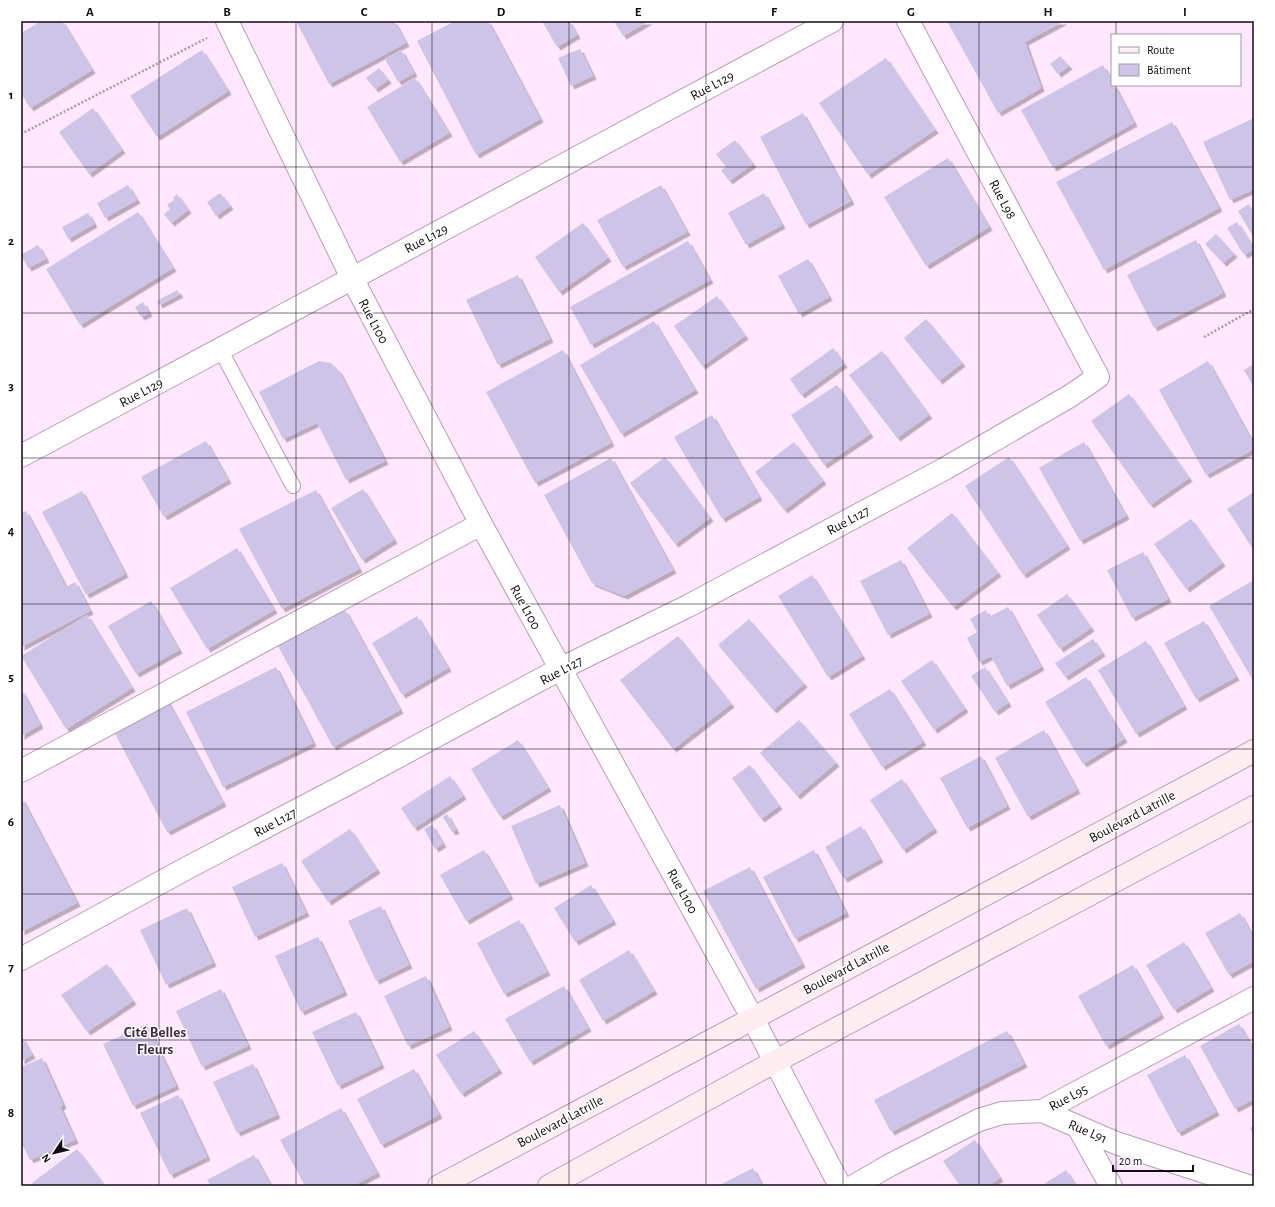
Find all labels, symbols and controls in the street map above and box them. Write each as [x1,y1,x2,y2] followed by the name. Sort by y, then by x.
[86,6,94,19] text: A
[223,6,231,19] text: B
[361,6,368,19] text: C
[497,6,506,19] text: D
[635,6,642,19] text: E
[771,6,778,19] text: F
[907,6,915,19] text: G
[1043,6,1053,19] text: H
[1183,6,1187,19] text: I
[1111,34,1241,86] legend
[1147,44,1174,56] text: Route
[1147,64,1191,76] text: Bâtiment
[688,69,736,103] street label: Rue L129
[9,89,13,102] text: 1
[986,177,1018,221] street label: Rue L98
[402,222,450,256] street label: Rue L129
[8,235,14,248] text: 2
[355,297,391,346] street label: Rue L100
[117,376,165,410] street label: Rue L129
[8,380,14,393] text: 3
[825,504,872,538] street label: Rue L127
[8,525,15,538] text: 4
[507,583,543,632] street label: Rue L100
[538,654,585,688] street label: Rue L127
[8,671,14,684] text: 5
[1087,788,1178,845] street label: Boulevard Latrille
[252,806,299,840] street label: Rue L127
[8,816,14,829] text: 6
[664,867,700,916] street label: Rue L100
[801,940,892,997] street label: Boulevard Latrille
[8,961,14,974] text: 7
[124,1025,186,1057] district label: Cité Belles Fleurs
[1047,1082,1090,1114] street label: Rue L95
[515,1093,606,1150] street label: Boulevard Latrille
[8,1107,14,1120] text: 8
[1066,1118,1109,1146] street label: Rue L91
[34,1133,74,1173] north arrow
[1113,1147,1193,1173] scale bar
[40,1152,53,1165] text: N
[1119,1155,1142,1167] text: 20 m

